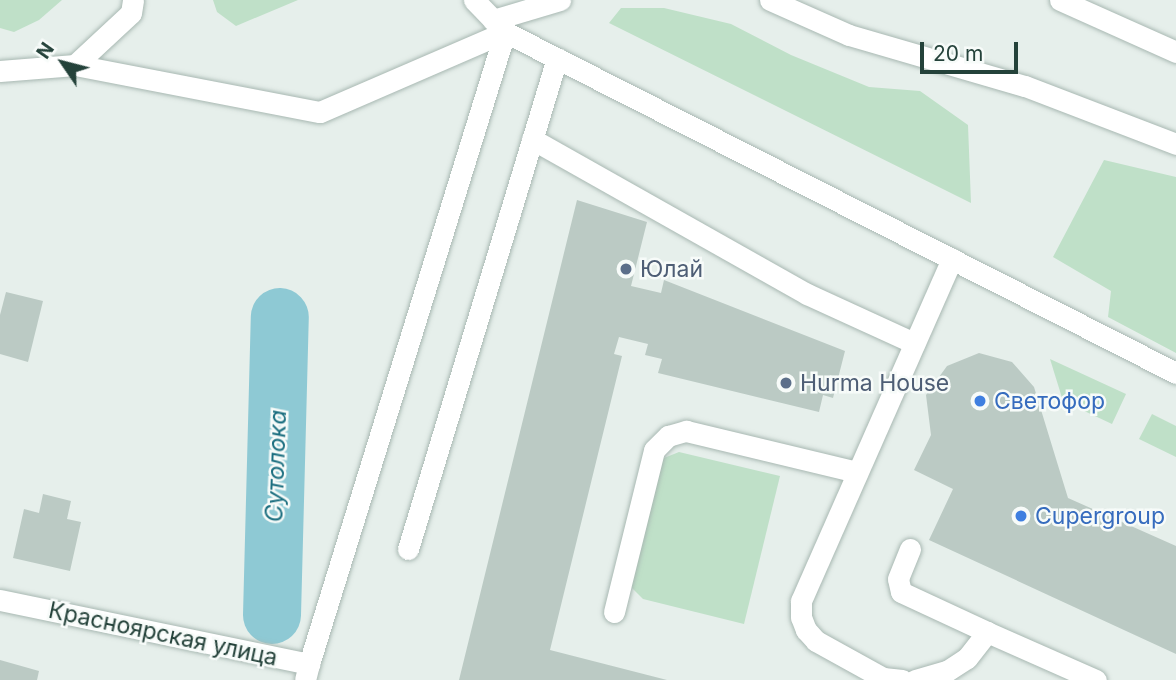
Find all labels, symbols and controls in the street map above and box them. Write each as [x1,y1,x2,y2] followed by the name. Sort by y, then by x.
[28,28,98,98] north arrow
[924,28,1022,72] scale bar
[32,38,59,63] text: N
[933,41,983,66] text: 20 m
[640,255,703,283] place label: Юлай
[618,261,634,277] marker: Юлай
[800,369,949,397] place label: Hurma House
[778,375,794,391] marker: Hurma House
[994,387,1105,415] place label: Светофор
[972,393,988,409] marker: Светофор
[260,409,292,523] water label: Сутолока
[1035,502,1165,530] place label: Cupergroup
[1013,508,1029,524] marker: Cupergroup
[46,596,280,672] street label: Красноярская улица

